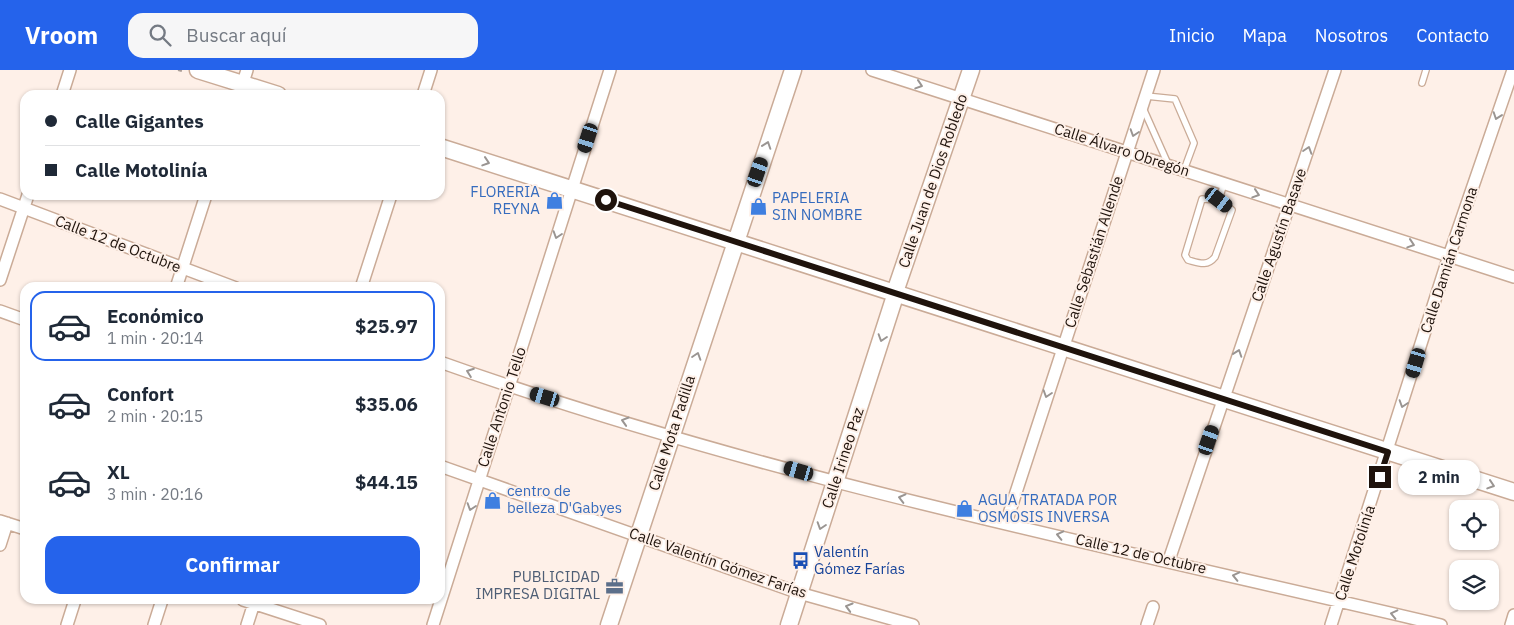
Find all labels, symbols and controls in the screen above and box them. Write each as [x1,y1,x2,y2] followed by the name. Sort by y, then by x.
[128,13,478,58] search box
[25,19,98,51] text: Vroom
[146,21,174,49] icon: search
[186,23,287,47] text: Buscar aquí
[1169,24,1215,47] text: Inicio
[1243,24,1287,47] text: Mapa
[1315,24,1388,47] text: Nosotros
[1416,24,1489,47] text: Contacto
[914,79,922,89] one-way arrow
[894,91,971,270] street label: Calle Juan de Dios Robledo
[75,109,204,133] text: Calle Gigantes
[1493,111,1503,120] one-way arrow
[1052,119,1192,180] street label: Calle Álvaro Obregón
[576,121,599,155] car
[1129,128,1139,137] one-way arrow
[762,141,772,150] one-way arrow
[1302,146,1312,155] one-way arrow
[746,155,769,189] car
[482,156,490,166] one-way arrow
[75,158,208,182] text: Calle Motolinía
[1247,166,1310,304] street label: Calle Agustín Basave
[1060,174,1127,330] street label: Calle Sebastián Allende
[470,182,540,218] place label: FLORERIA REYNA
[1416,184,1481,336] street label: Calle Damián Carmona
[1202,185,1235,215] car
[772,188,862,224] place label: PAPELERIA SIN NOMBRE
[1252,188,1260,198] one-way arrow
[595,189,617,211] route start
[544,191,564,211] shop icon: FLORERIA REYNA
[748,197,768,217] shop icon: PAPELERIA SIN NOMBRE
[52,211,184,276] street label: Calle 12 de Octubre
[553,231,563,239] one-way arrow
[1406,238,1415,248] one-way arrow
[47,304,92,349] icon: car
[107,304,204,328] text: Económico
[355,314,418,338] text: $25.97
[107,328,203,348] text: 1 min · 20:14
[877,334,887,342] one-way arrow
[473,344,530,469] street label: Calle Antonio Tello
[1404,346,1427,380] car
[1232,349,1242,358] one-way arrow
[691,353,701,361] one-way arrow
[466,368,475,378] one-way arrow
[644,373,699,493] street label: Calle Mota Padilla
[47,382,92,427] icon: car
[107,382,174,406] text: Confort
[528,385,561,409] car
[1043,389,1053,398] one-way arrow
[355,392,418,416] text: $35.06
[1399,399,1409,407] one-way arrow
[817,405,868,511] street label: Calle Irineo Paz
[107,406,203,426] text: 2 min · 20:15
[621,416,629,426] one-way arrow
[1197,423,1220,457] car
[47,460,92,505] icon: car
[107,460,130,484] text: XL
[782,460,815,482] car
[1398,460,1480,494] callout: 2 min
[1369,466,1391,488] route end
[1418,467,1460,487] text: 2 min
[355,470,418,494] text: $44.15
[1486,479,1494,489] one-way arrow
[507,481,622,517] place label: centro de belleza D'Gabyes
[107,484,203,504] text: 3 min · 20:16
[483,490,503,510] shop icon: centro de belleza D'Gabyes
[978,490,1117,526] place label: AGUA TRATADA POR OSMOSIS INVERSA
[898,493,907,504] one-way arrow
[954,499,974,519] shop icon: AGUA TRATADA POR OSMOSIS INVERSA
[1449,500,1499,610] map controls
[1449,500,1499,550] button: locate
[466,502,476,510] one-way arrow
[1330,503,1379,603] street label: Calle Motolinía
[816,522,826,530] one-way arrow
[627,523,810,602] street label: Calle Valentín Gómez Farías
[1074,529,1208,578] street label: Calle 12 de Octubre
[1056,530,1065,541] one-way arrow
[45,536,420,594] button: Confirmar
[814,542,905,578] place label: Valentín Gómez Farías
[790,551,810,571] bus stop icon: Valentín Gómez Farías
[1449,560,1499,610] button: layers
[475,567,600,603] place label: PUBLICIDAD IMPRESA DIGITAL
[1231,571,1240,582] one-way arrow
[604,576,624,596] office icon: PUBLICIDAD IMPRESA DIGITAL
[845,602,854,612] one-way arrow
[1389,609,1398,620] one-way arrow

